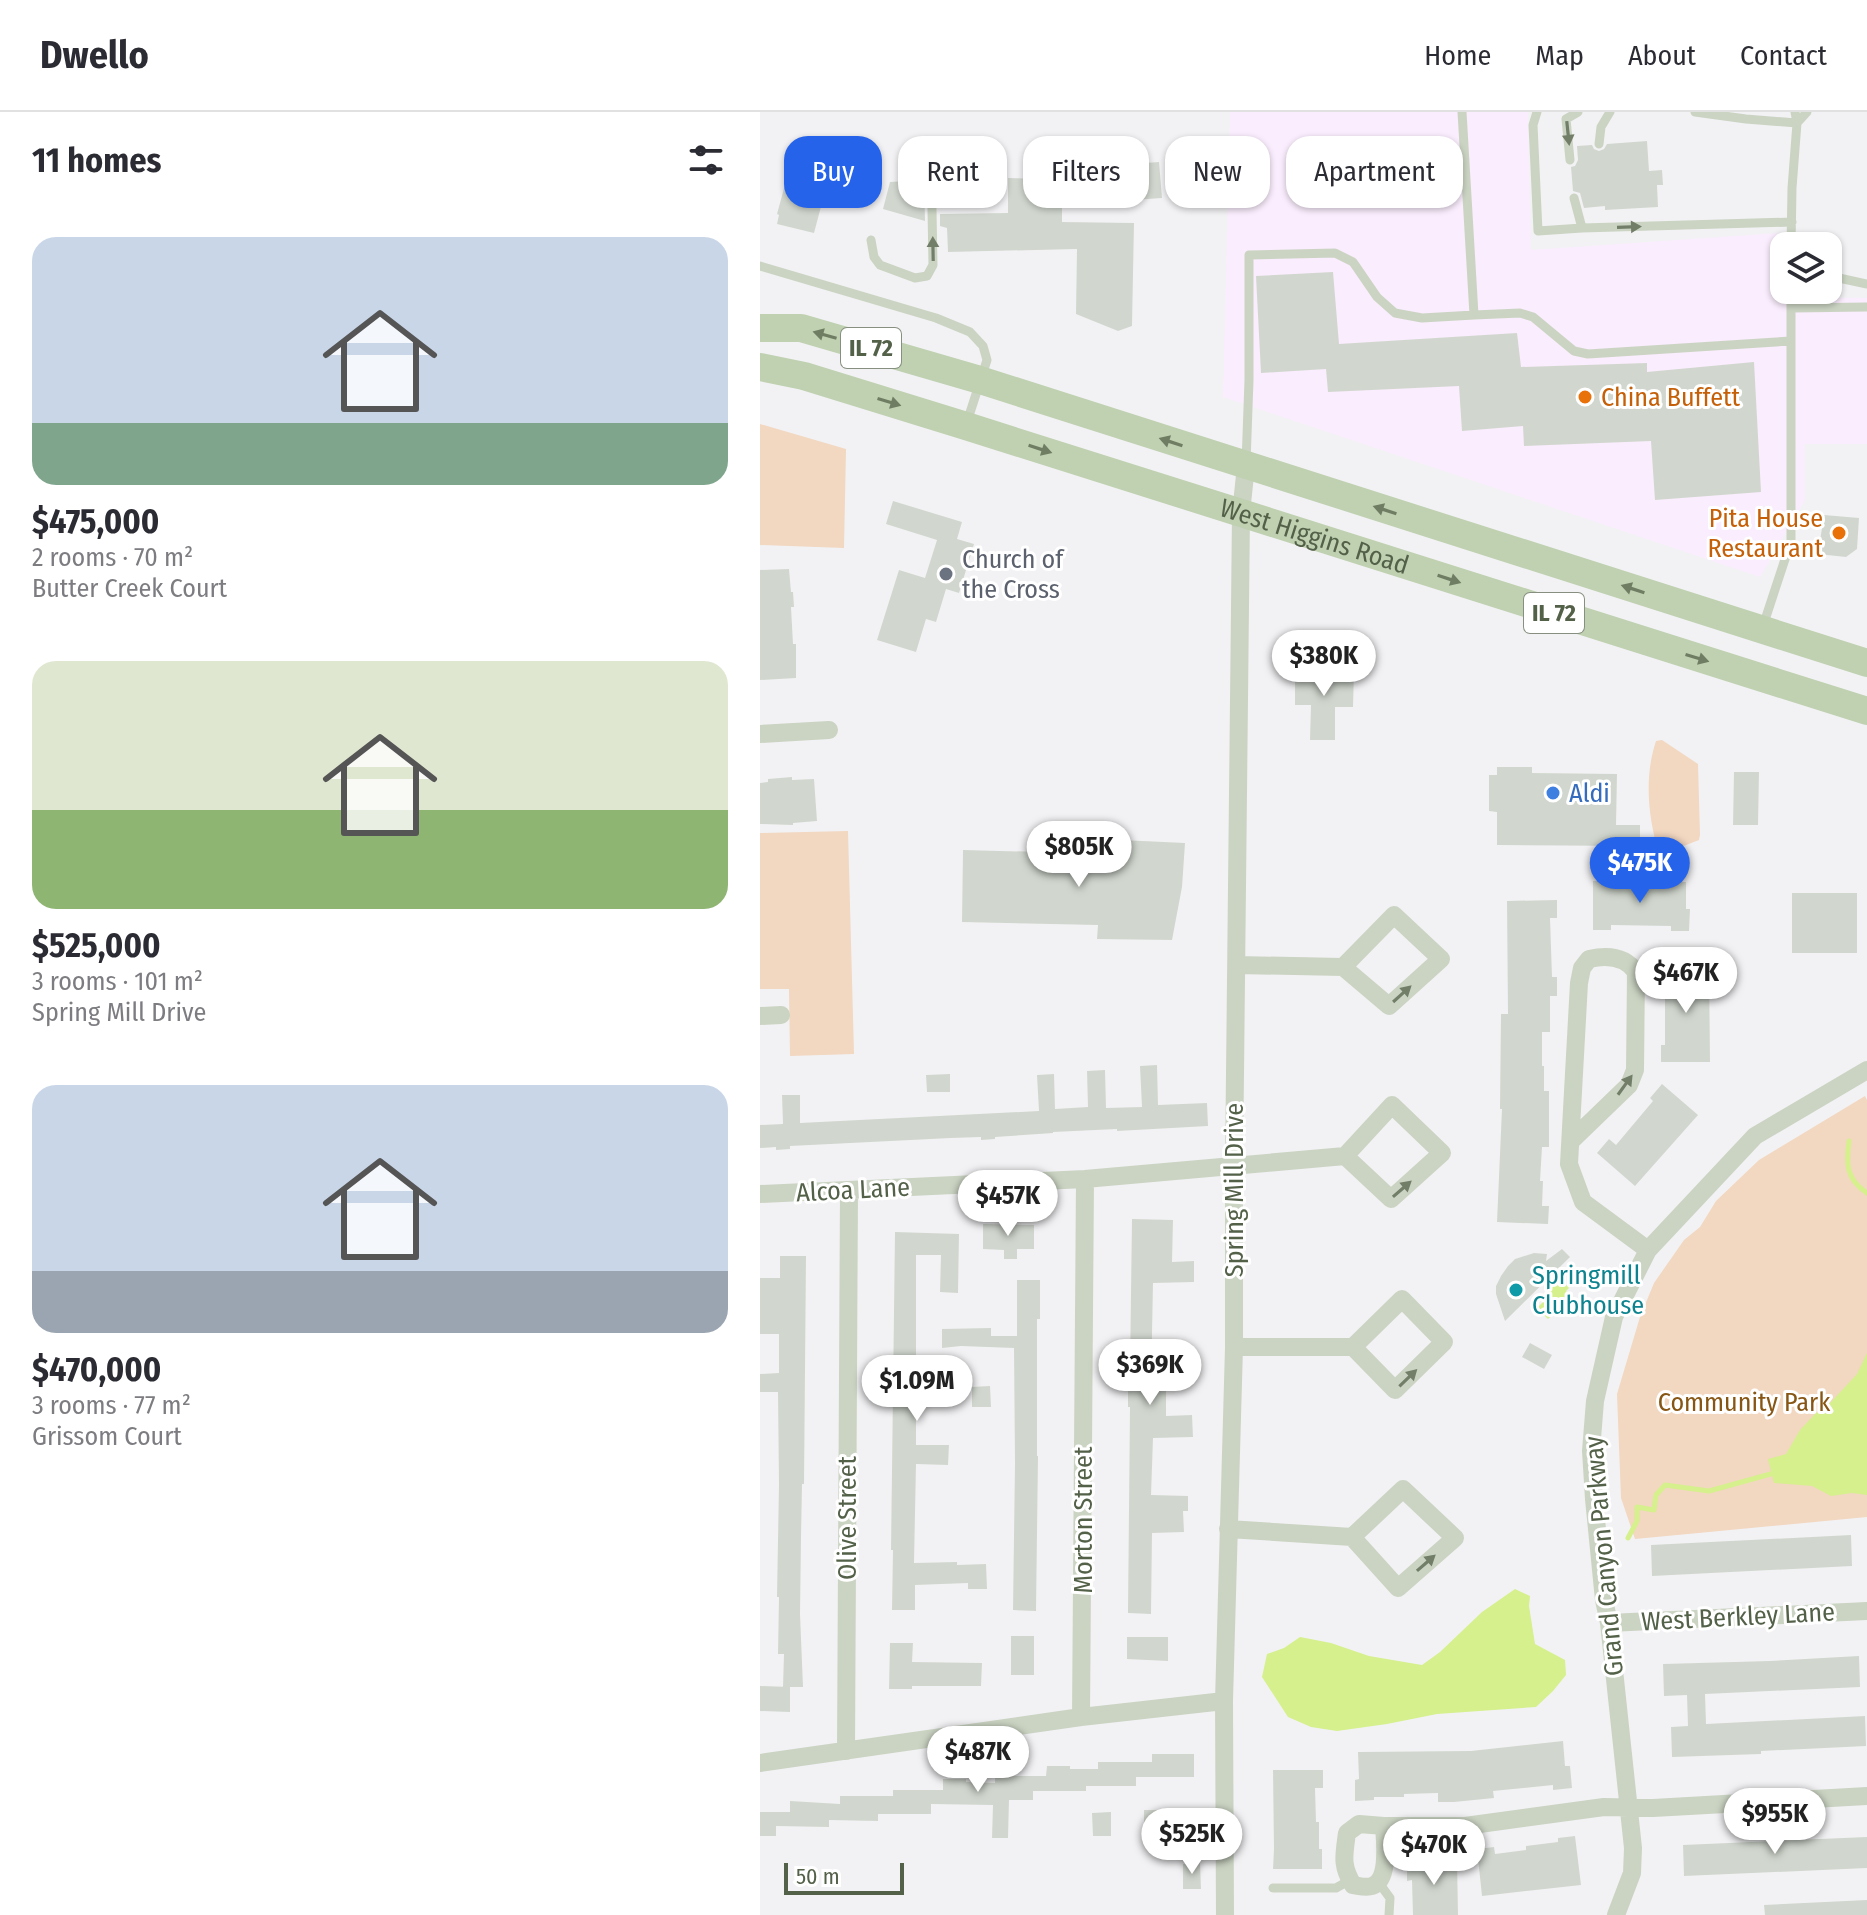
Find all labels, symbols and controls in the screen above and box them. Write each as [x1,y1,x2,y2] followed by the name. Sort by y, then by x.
[40,32,149,78] text: Dwello
[1424,39,1491,72] text: Home
[1535,39,1584,72] text: Map
[1628,39,1696,72] text: About
[1740,39,1827,72] text: Contact
[1561,121,1574,146] one-way arrow
[784,136,882,208] chip: Buy
[898,136,1007,208] chip: Rent
[1023,136,1149,208] chip: Filters
[1165,136,1270,208] chip: New
[1286,136,1463,208] chip: Apartment
[684,138,728,182] icon: filters
[32,140,161,181] text: 11 homes
[1617,221,1642,234] one-way arrow
[1770,232,1842,304] map controls
[1770,232,1842,304] button: layers
[927,236,939,261] one-way arrow
[308,289,452,433] icon: home
[812,328,836,341] one-way arrow
[841,328,901,368] road number: IL 72
[1601,382,1741,413] place label: China Buffett
[1576,388,1594,406] marker: China Buffett
[878,396,902,409] one-way arrow
[1159,435,1183,448] one-way arrow
[1029,444,1053,456] one-way arrow
[1216,492,1413,581] street label: West Higgins Road
[32,501,159,542] text: $475,000
[1372,503,1396,516] one-way arrow
[1707,503,1823,564] place label: Pita House Restaurant
[1830,524,1848,542] marker: Pita House Restaurant
[32,542,193,573] text: 2 rooms · 70 m²
[962,544,1065,605] place label: Church of the Cross
[937,565,955,583] marker: Church of the Cross
[32,573,227,604] text: Butter Creek Court
[1437,573,1461,586] one-way arrow
[1620,582,1644,595] one-way arrow
[1524,593,1584,633] road number: IL 72
[1268,630,1380,698] pin: $380K
[1290,640,1358,671] text: $380K
[1685,652,1709,665] one-way arrow
[308,713,452,857] icon: home
[1569,778,1610,809] place label: Aldi
[1544,784,1562,802] marker: Aldi
[1023,821,1135,889] pin: $805K
[1045,831,1113,862] text: $805K
[1584,837,1696,905] pin: $475K
[1608,847,1672,878] text: $475K
[32,925,161,966] text: $525,000
[1630,947,1742,1015] pin: $467K
[1653,957,1719,988] text: $467K
[32,966,203,997] text: 3 rooms · 101 m²
[1392,986,1411,1004] one-way arrow
[32,997,206,1028] text: Spring Mill Drive
[1617,1074,1633,1096] one-way arrow
[1219,1103,1250,1277] street label: Spring Mill Drive
[308,1137,452,1281] icon: home
[952,1170,1064,1238] pin: $457K
[795,1172,911,1208] street label: Alcoa Lane
[976,1180,1040,1211] text: $457K
[1393,1180,1412,1198] one-way arrow
[1532,1260,1644,1321] place label: Springmill Clubhouse
[1507,1281,1525,1299] marker: Springmill Clubhouse
[1094,1339,1206,1407] pin: $369K
[32,1349,161,1390] text: $470,000
[1116,1349,1184,1380] text: $369K
[852,1355,982,1423] pin: $1.09M
[880,1365,954,1396] text: $1.09M
[1398,1369,1417,1387] one-way arrow
[1658,1387,1831,1418] park label: Community Park
[32,1390,191,1421] text: 3 rooms · 77 m²
[32,1421,182,1452] text: Grissom Court
[1578,1434,1630,1677] street label: Grand Canyon Parkway
[1068,1446,1099,1593] street label: Morton Street
[832,1455,863,1580] street label: Olive Street
[1417,1555,1436,1573] one-way arrow
[1640,1596,1836,1638] street label: West Berkley Lane
[922,1726,1034,1794] pin: $487K
[945,1736,1011,1767] text: $487K
[1719,1788,1831,1856] pin: $955K
[1742,1798,1808,1829] text: $955K
[1136,1808,1248,1876] pin: $525K
[1159,1818,1225,1849] text: $525K
[1378,1819,1490,1887] pin: $470K
[1401,1829,1467,1860] text: $470K
[784,1859,904,1895] scale bar
[796,1863,840,1890] text: 50 m

